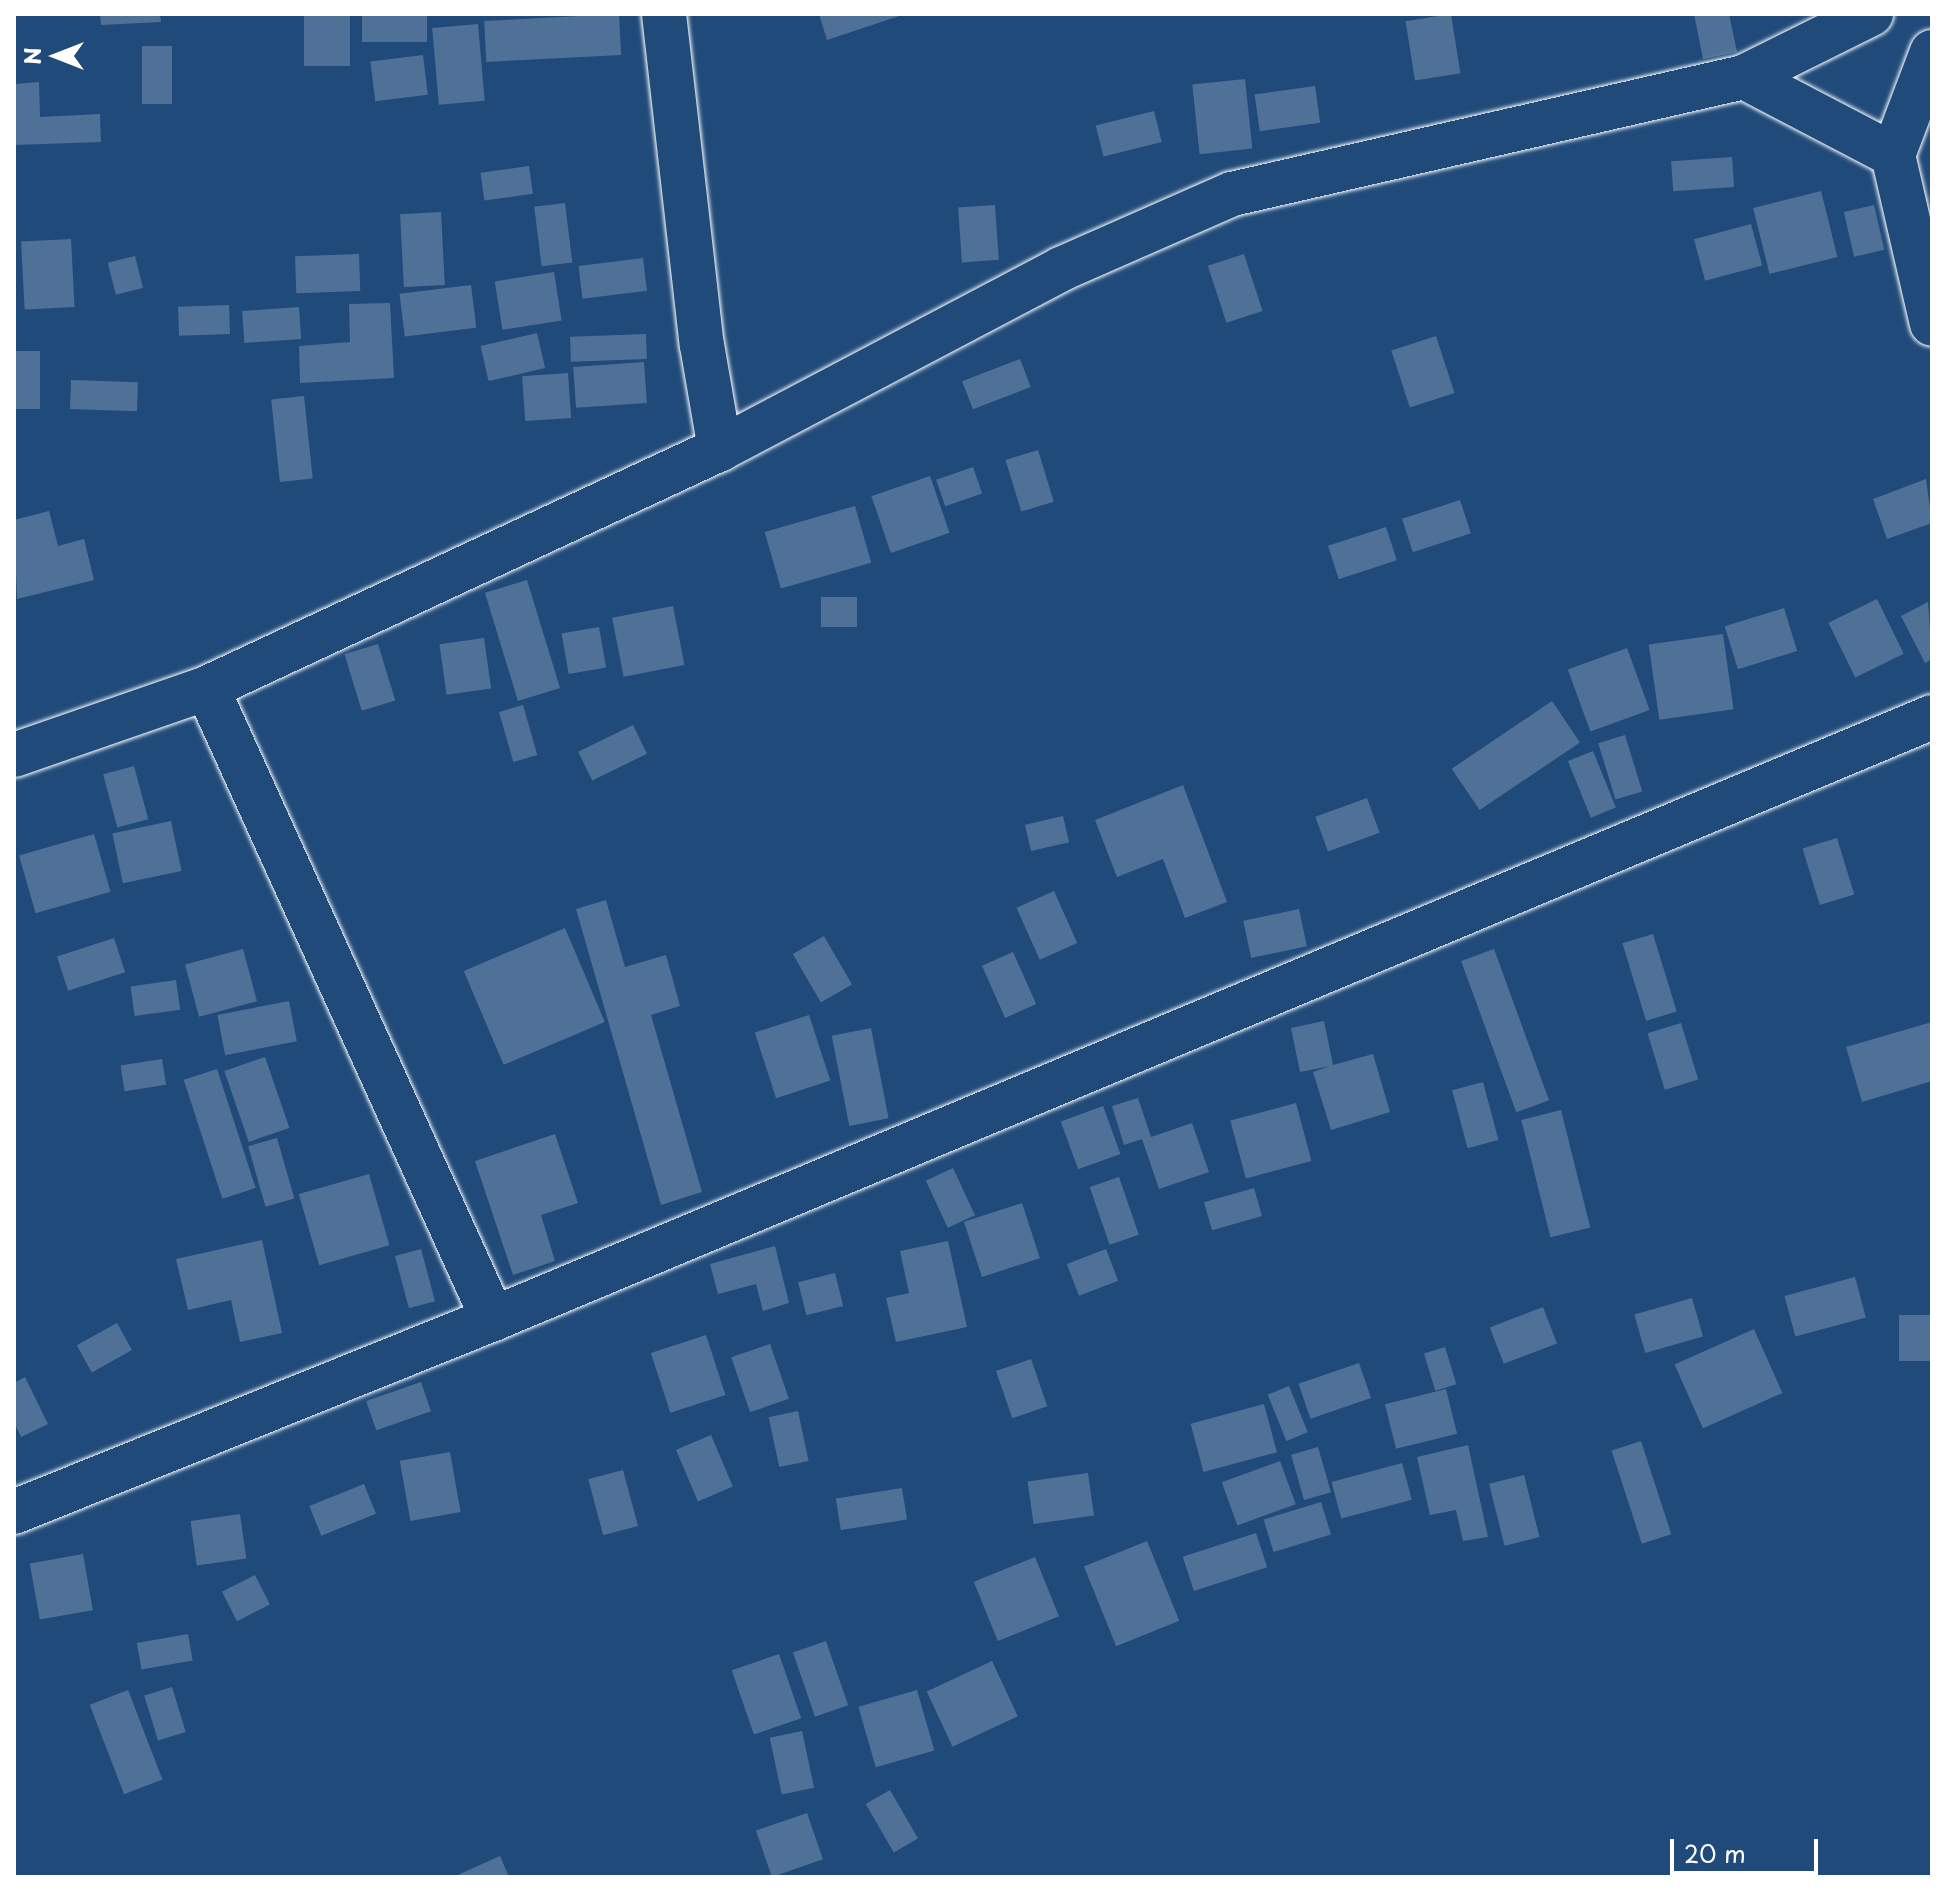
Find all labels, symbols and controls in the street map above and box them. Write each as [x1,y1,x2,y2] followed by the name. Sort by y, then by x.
[16,16,96,96] north arrow
[15,47,48,65] text: N
[1674,1823,1822,1873] scale bar
[1684,1835,1746,1871] text: 20 m

